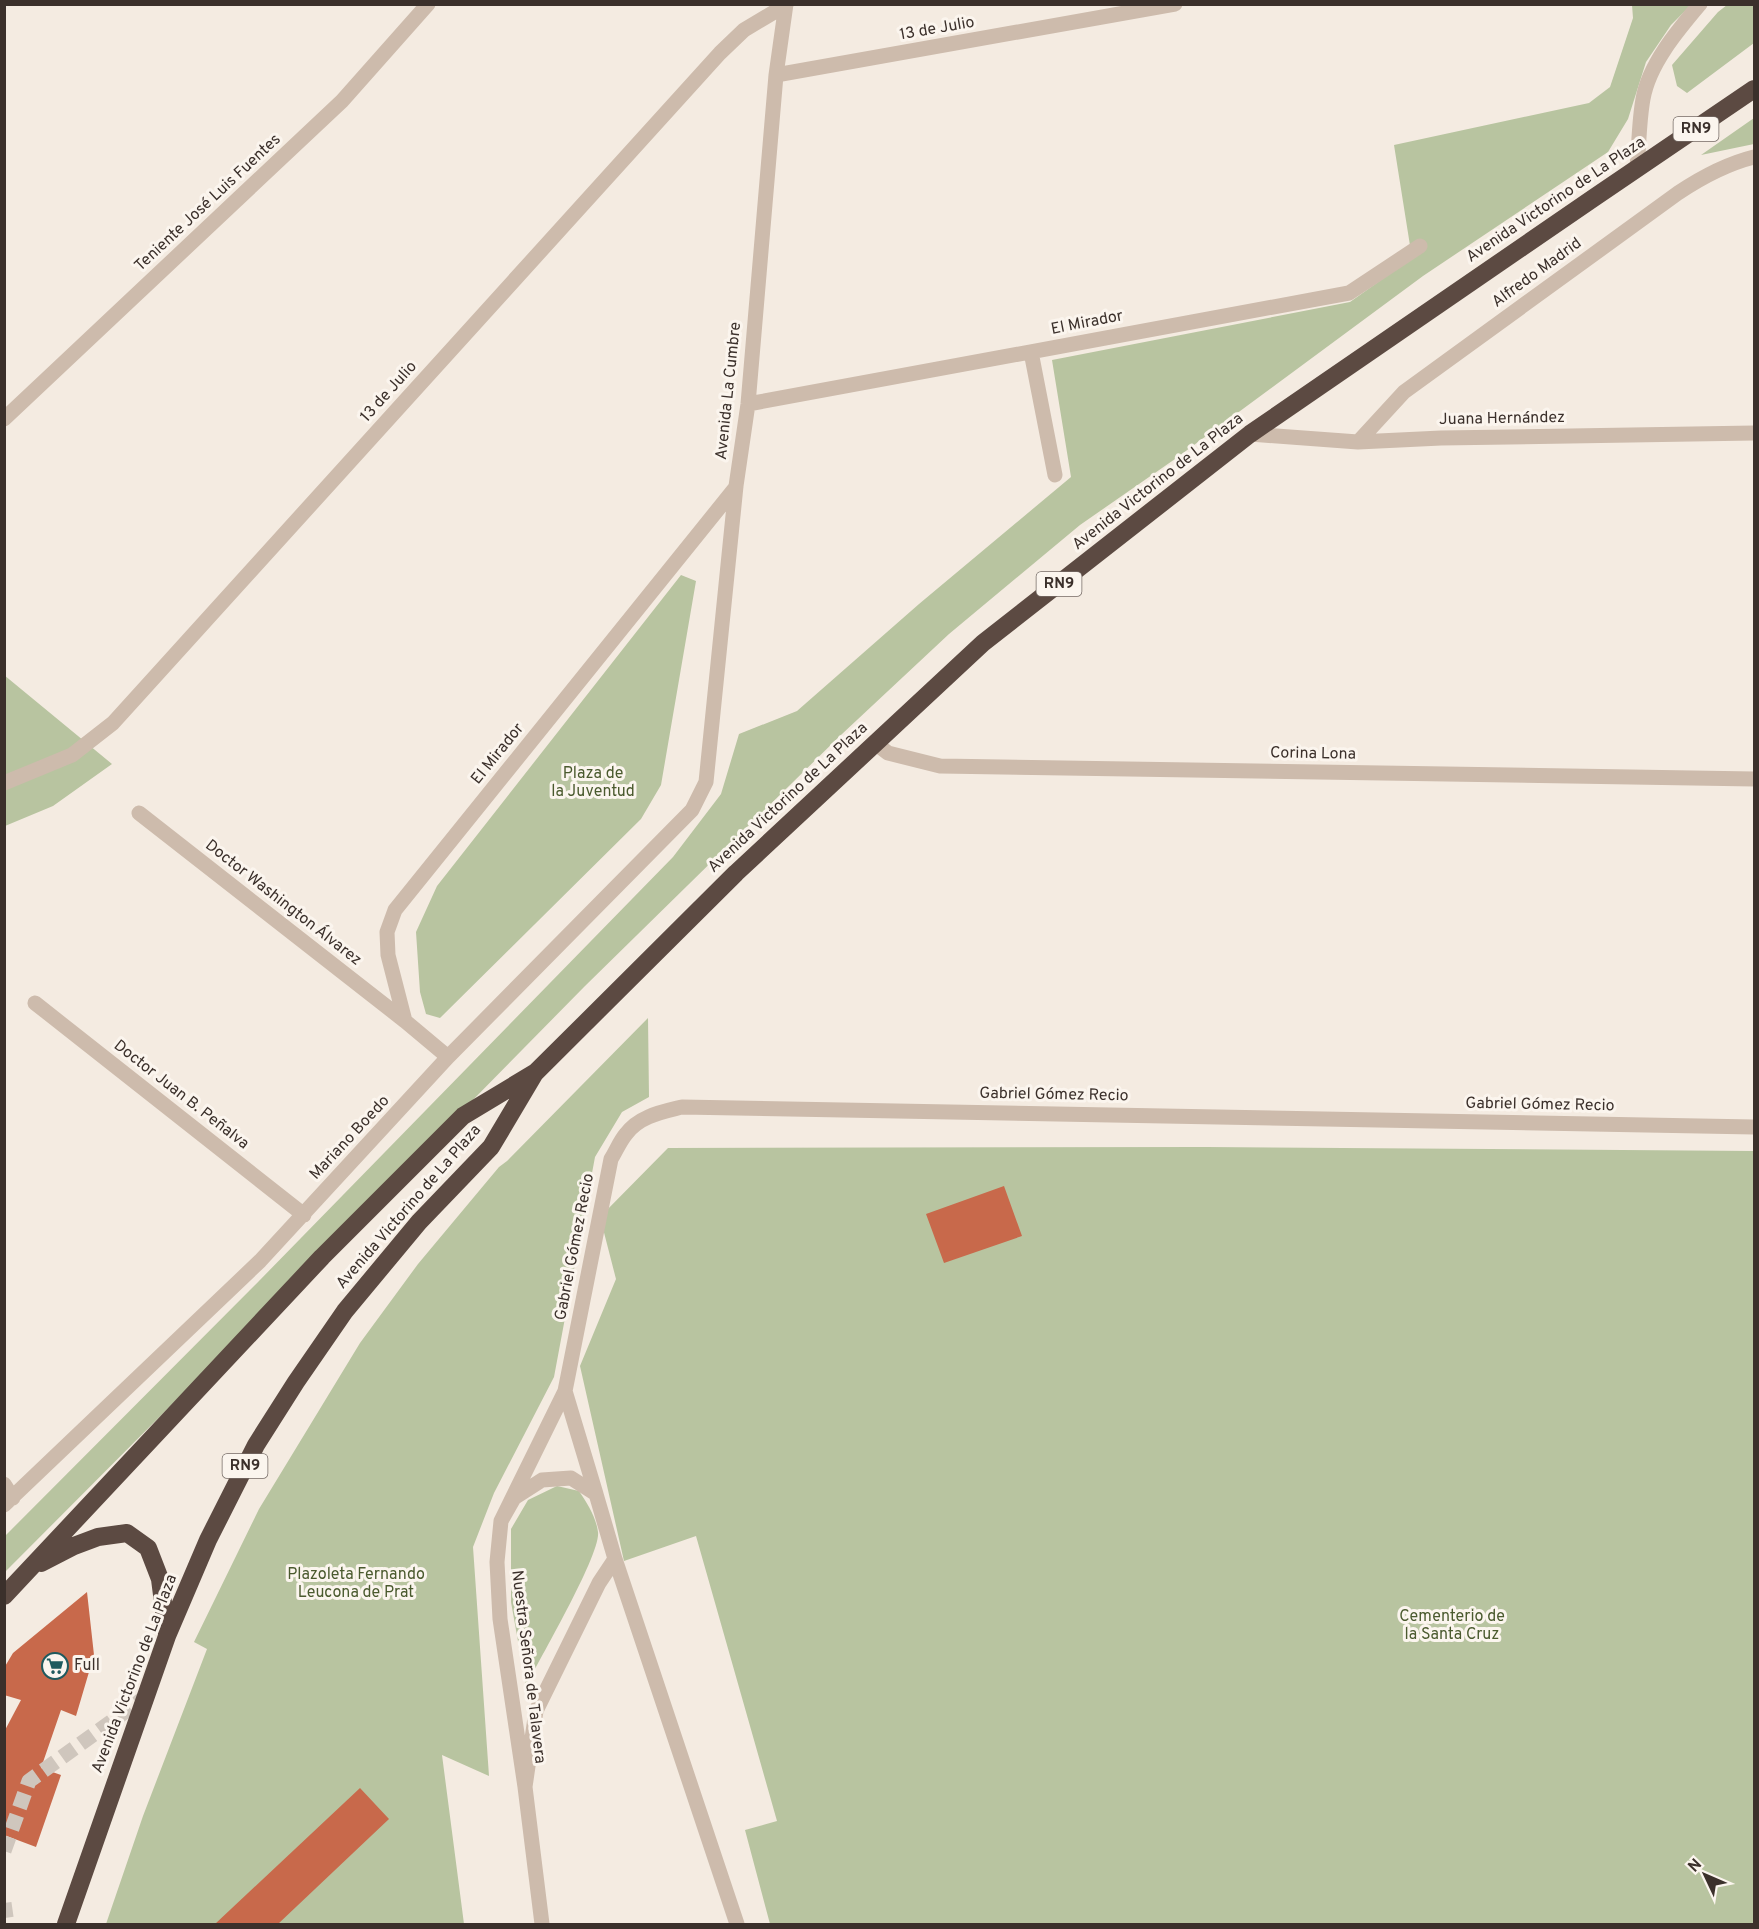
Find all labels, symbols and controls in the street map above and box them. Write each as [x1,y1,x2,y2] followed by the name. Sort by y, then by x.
[898,13,976,45] street label: 13 de Julio
[1674,117,1718,141] road number: RN9
[131,130,285,276] street label: Teniente José Luis Fuentes
[1463,133,1649,267] street label: Avenida Victorino de La Plaza
[1488,234,1586,312] street label: Alfredo Madrid
[1049,306,1125,340] street label: El Mirador
[712,321,746,461] street label: Avenida La Cumbre
[356,357,422,427] street label: 13 de Julio
[1439,408,1565,430] street label: Juana Hernández
[1069,409,1247,555] street label: Avenida Victorino de La Plaza
[1036,572,1082,596] road number: RN9
[467,719,529,789] street label: El Mirador
[704,719,872,877] street label: Avenida Victorino de La Plaza
[1270,743,1356,765] street label: Corina Lona
[551,764,635,802] park label: Plaza de la Juventud
[201,834,367,970] street label: Doctor Washington Álvarez
[109,1036,253,1154] street label: Doctor Juan B. Peñalva
[979,1084,1129,1106] street label: Gabriel Gómez Recio
[306,1091,394,1184] street label: Mariano Boedo
[1465,1094,1615,1116] street label: Gabriel Gómez Recio
[332,1121,486,1293] street label: Avenida Victorino de La Plaza
[551,1172,599,1322] street label: Gabriel Gómez Recio
[222,1454,268,1478] road number: RN9
[287,1565,425,1603] park label: Plazoleta Fernando Leucona de Prat
[506,1569,550,1765] street label: Nuestra Señora de Talavera
[88,1572,182,1776] street label: Avenida Victorino de La Plaza
[1399,1607,1505,1645] park label: Cementerio de la Santa Cruz
[40,1651,70,1681] supermarket icon: Full
[74,1656,100,1676] place label: Full
[1675,1845,1735,1905] north arrow
[1684,1855,1707,1877] text: N

